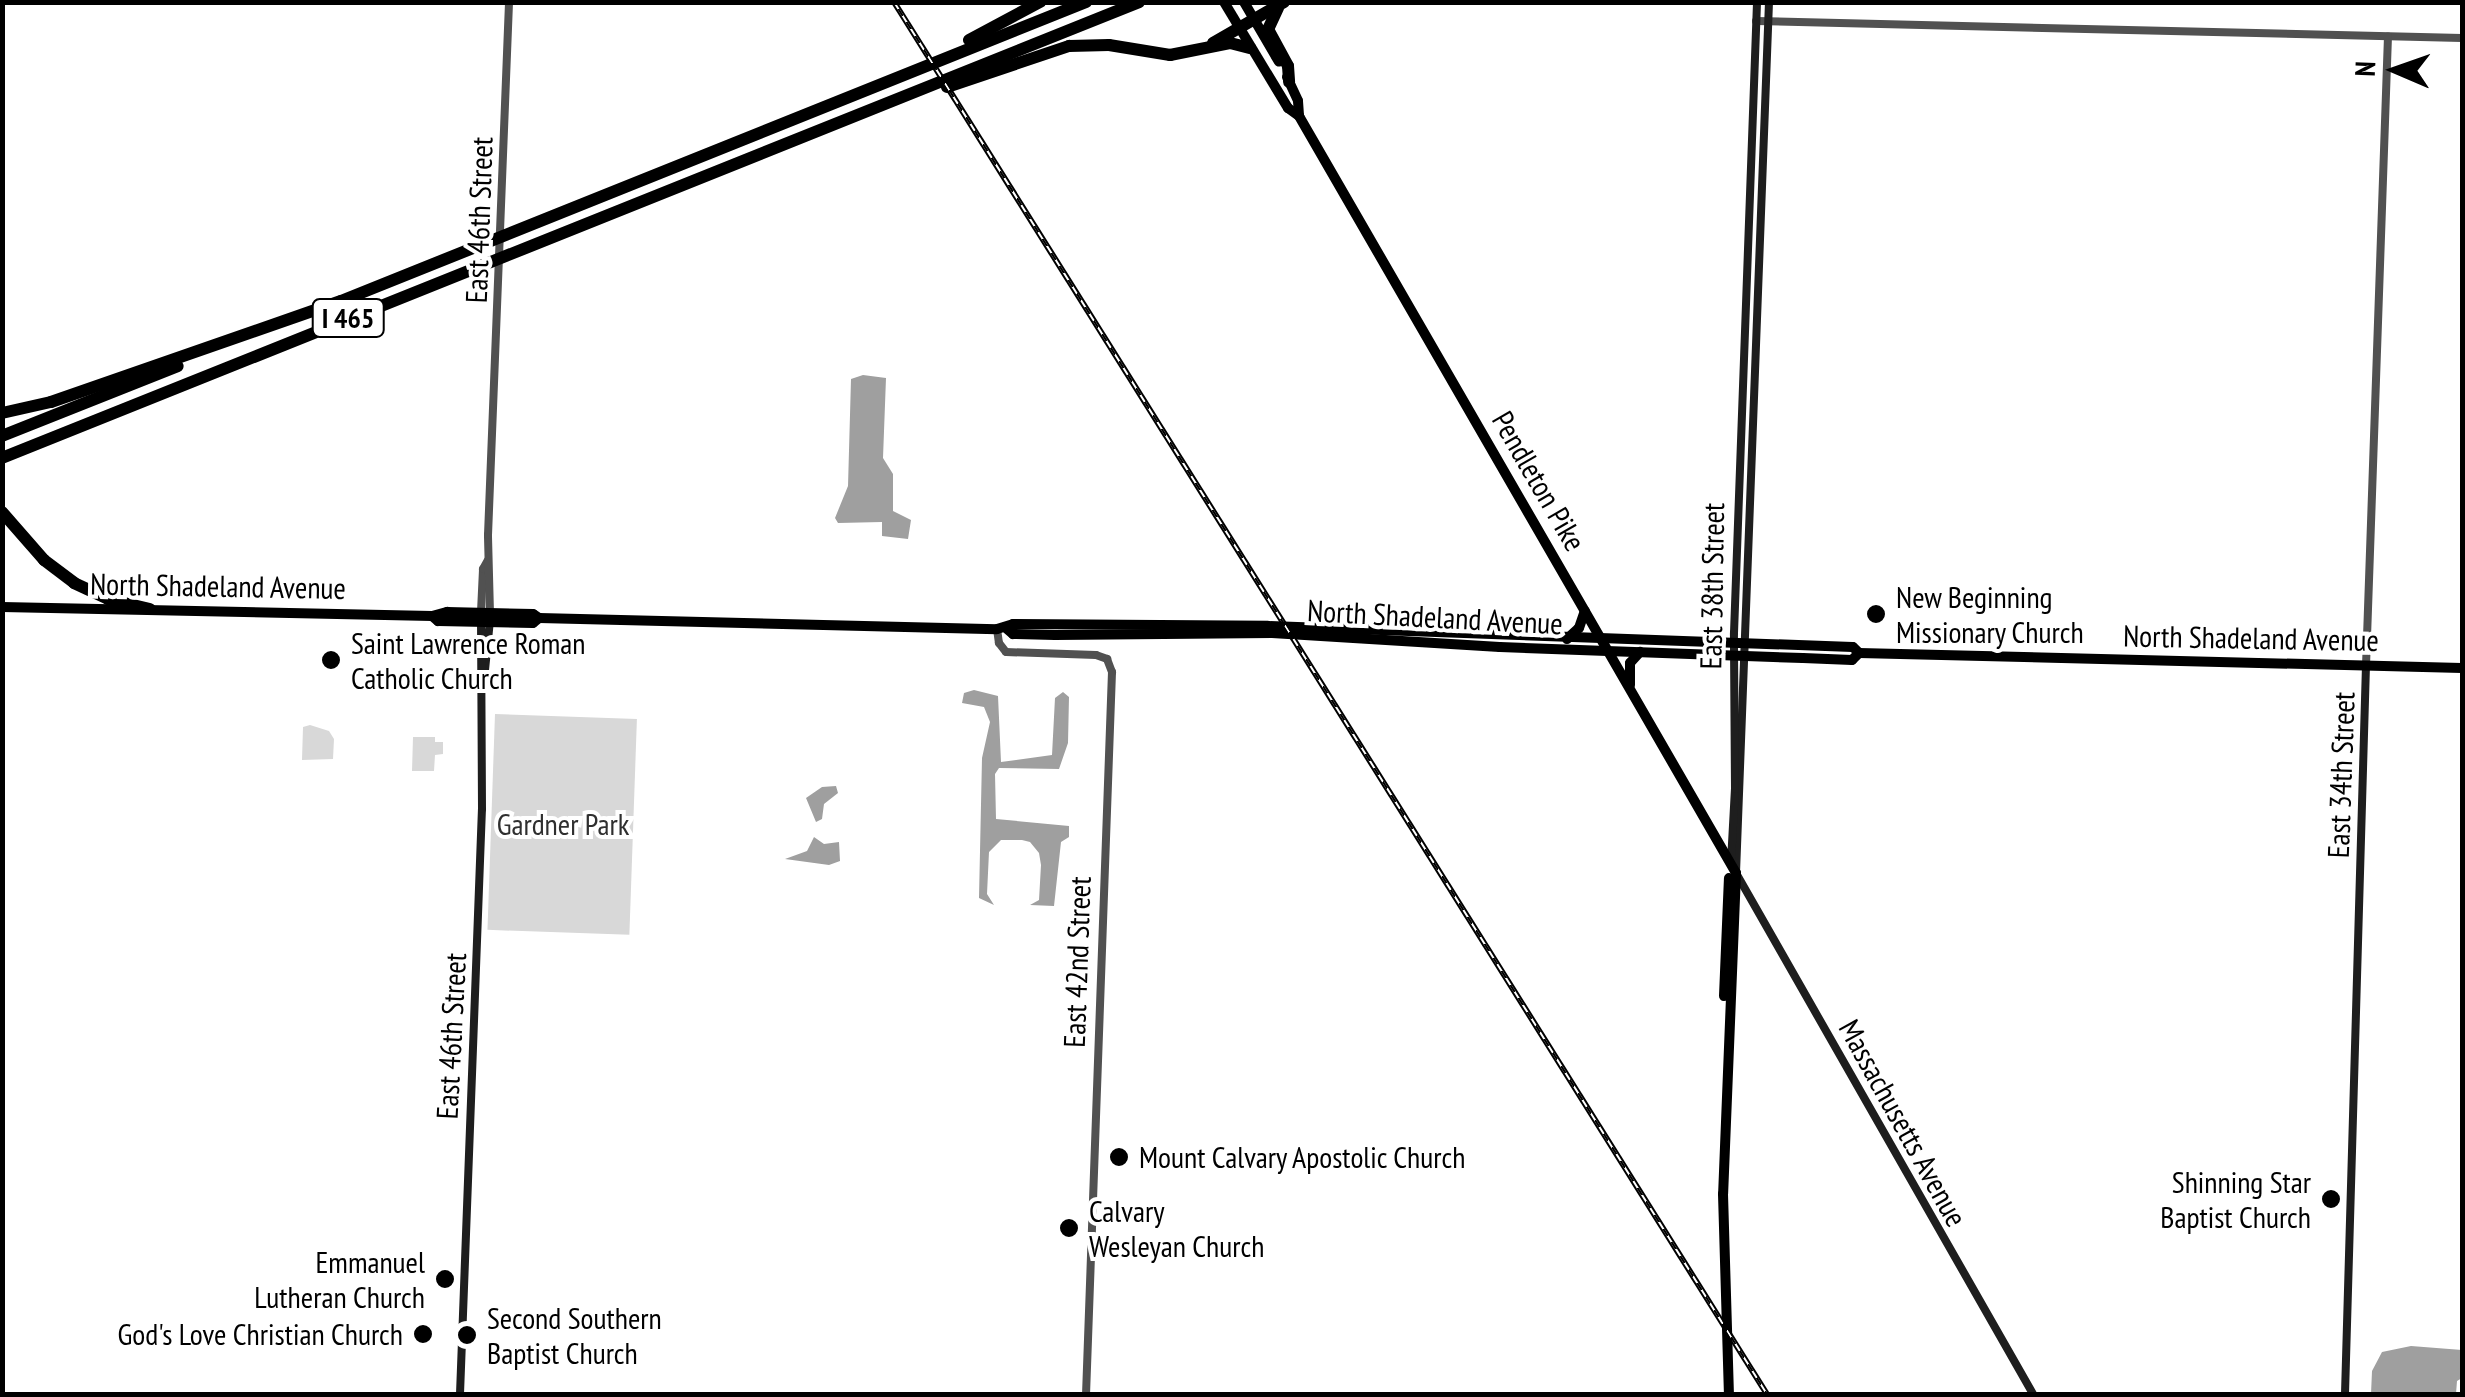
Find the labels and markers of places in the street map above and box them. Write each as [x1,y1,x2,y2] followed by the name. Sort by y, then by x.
[1896,579,2084,650] place label: New Beginning Missionary Church
[1865,603,1887,625] marker: New Beginning Missionary Church
[351,625,585,696] place label: Saint Lawrence Roman Catholic Church
[320,649,342,671] marker: Saint Lawrence Roman Catholic Church
[1139,1139,1468,1175] place label: Mount Calvary Apostolic Church
[1108,1146,1130,1168] marker: Mount Calvary Apostolic Church
[2160,1164,2311,1234] place label: Shinning Star Baptist Church
[2320,1188,2342,1210] marker: Shinning Star Baptist Church
[1089,1193,1264,1264] place label: Calvary Wesleyan Church
[1058,1217,1080,1239] marker: Calvary Wesleyan Church
[254,1244,425,1314] place label: Emmanuel Lutheran Church
[434,1268,456,1290] marker: Emmanuel Lutheran Church
[487,1300,662,1370] place label: Second Southern Baptist Church
[118,1316,403,1352] place label: God's Love Christian Church
[412,1323,434,1345] marker: God's Love Christian Church
[456,1324,478,1346] marker: Second Southern Baptist Church

